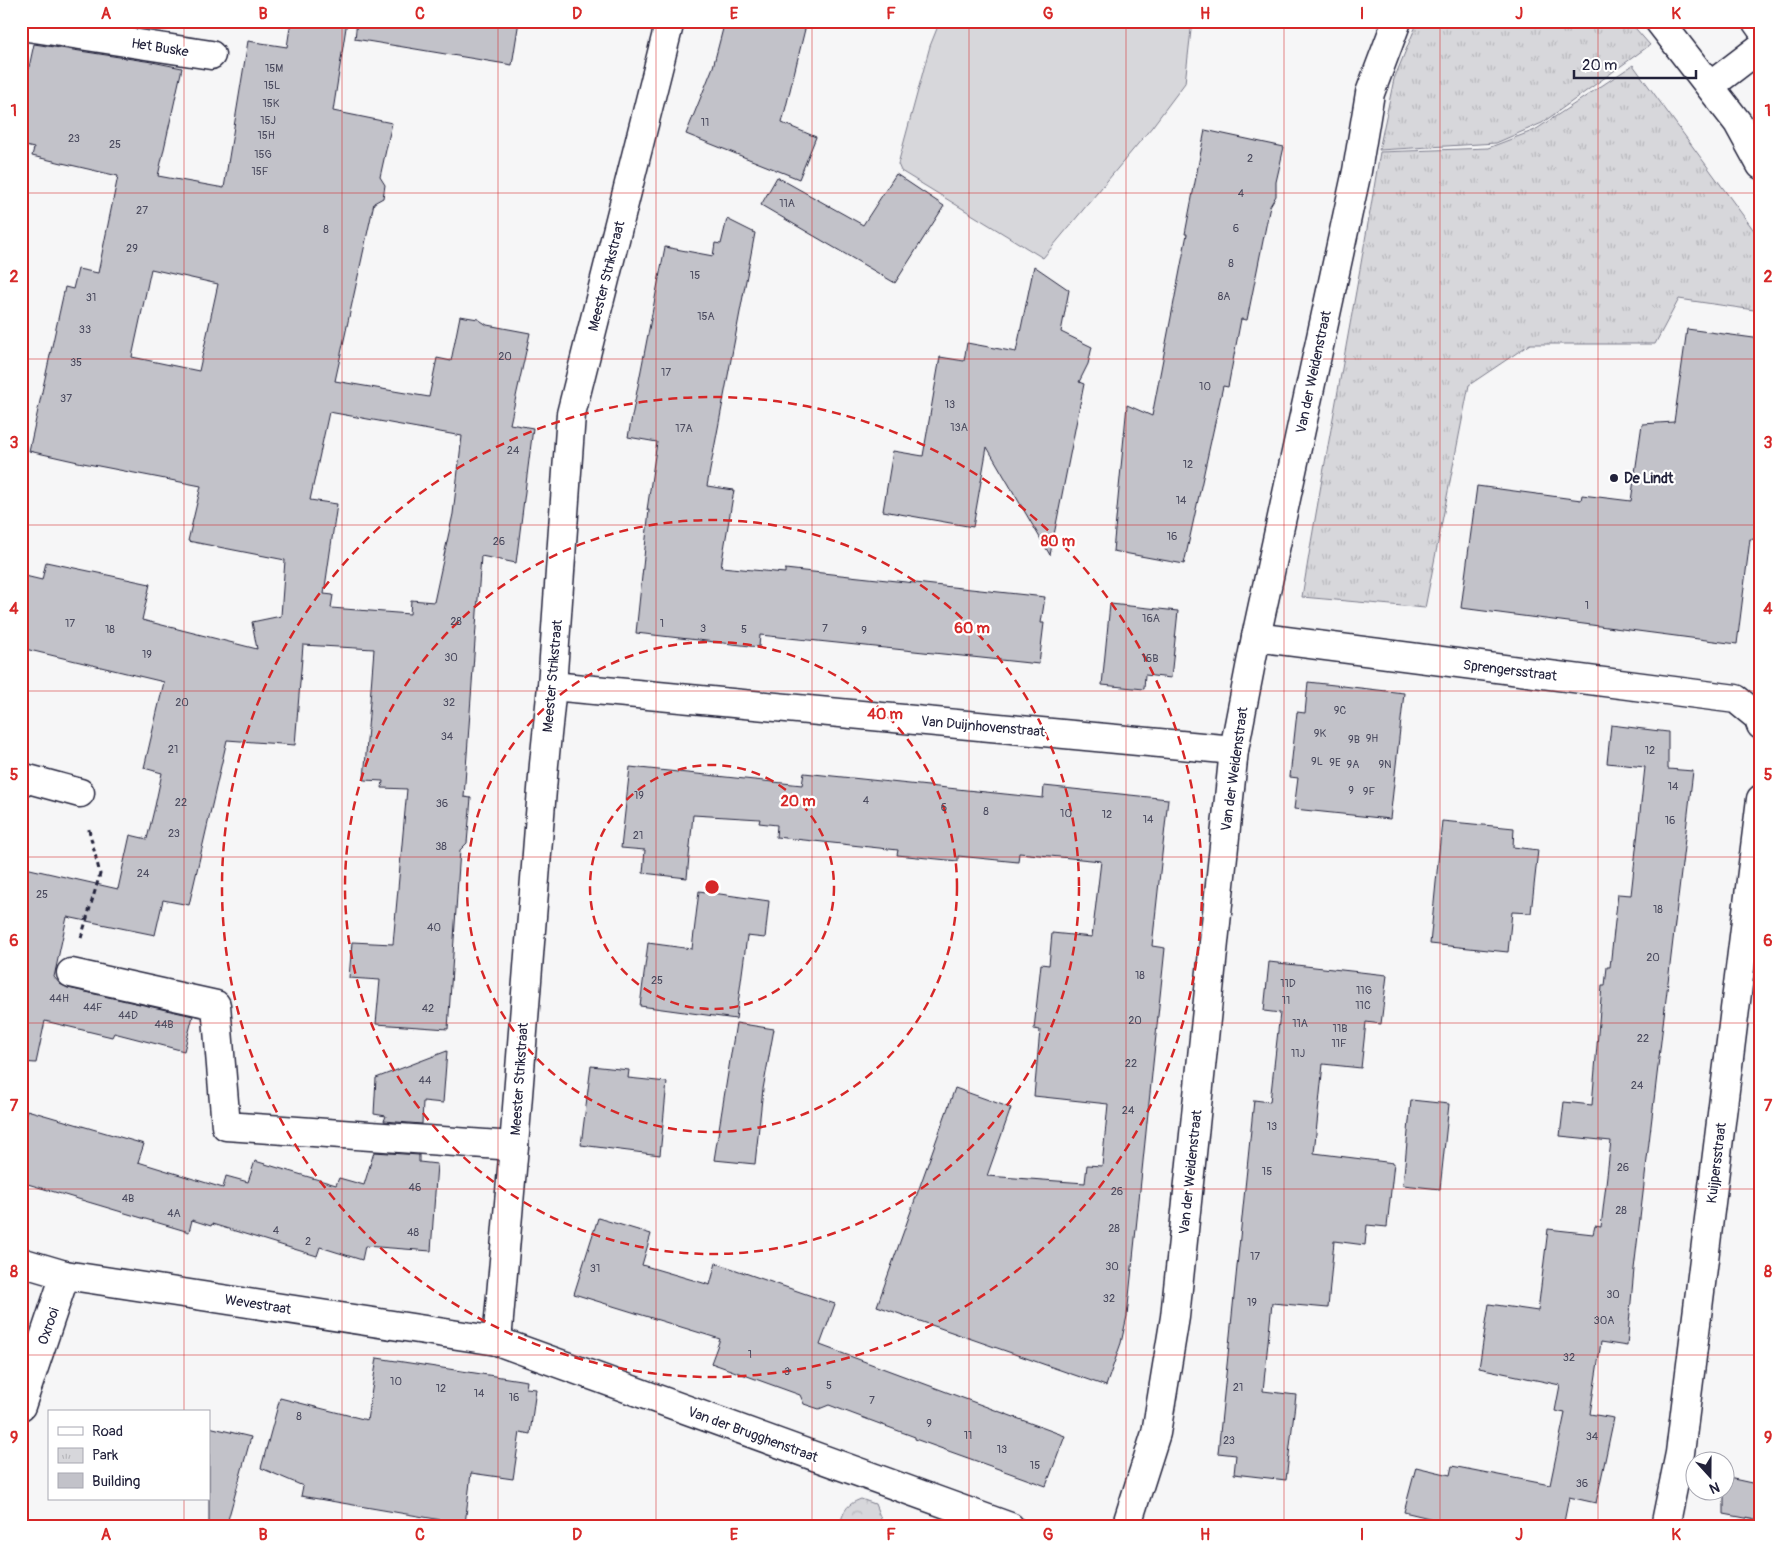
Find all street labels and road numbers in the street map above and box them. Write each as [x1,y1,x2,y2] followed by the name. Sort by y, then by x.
[130,35,190,60] street label: Het Buske
[585,219,628,333] street label: Meester Strikstraat
[1292,309,1335,435] street label: Van der Weidenstraat
[539,619,566,733] street label: Meester Strikstraat
[1462,656,1558,685] street label: Sprengersstraat
[1217,706,1252,832] street label: Van der Weidenstraat
[920,713,1046,740] street label: Van Duijnhovenstraat
[507,1022,532,1136] street label: Meester Strikstraat
[1176,1109,1206,1235] street label: Van der Weidenstraat
[1703,1121,1730,1204] street label: Kuijpersstraat
[223,1291,293,1318] street label: Wevestraat
[34,1305,63,1347] street label: Oxrooi
[685,1403,821,1466] street label: Van der Brugghenstraat

